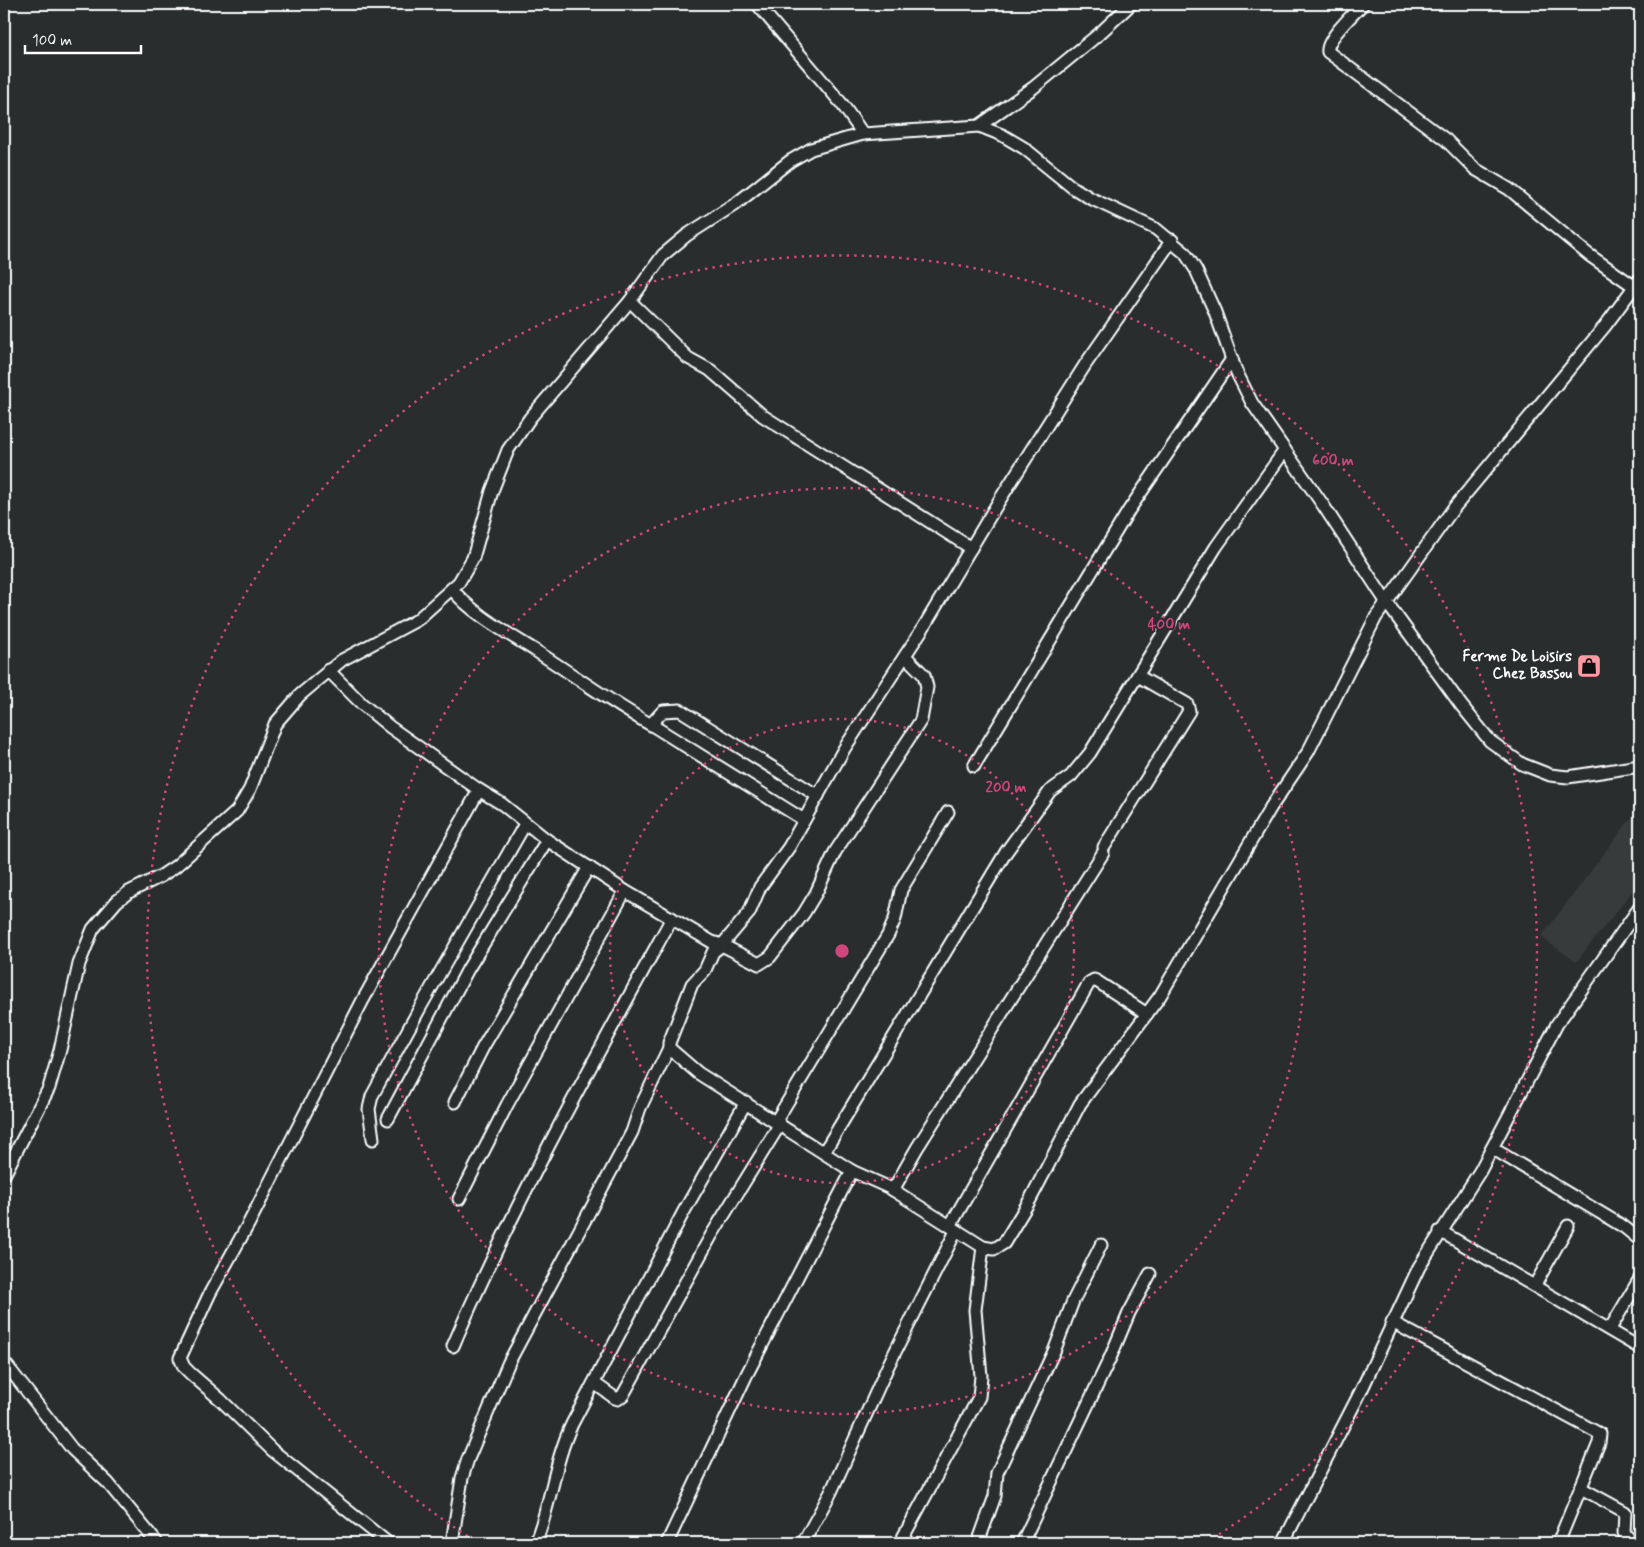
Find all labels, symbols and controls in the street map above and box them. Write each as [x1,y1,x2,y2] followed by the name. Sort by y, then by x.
[25,22,141,54] scale bar
[32,31,72,51] text: 100 m
[1312,451,1354,471] text: 600 m
[1148,615,1190,635] text: 400 m
[1462,647,1572,684] place label: Ferme De Loisirs Chez Bassou
[1576,653,1602,679] shop icon: Ferme De Loisirs Chez Bassou
[986,778,1027,798] text: 200 m
[833,942,851,960] centre of rings

